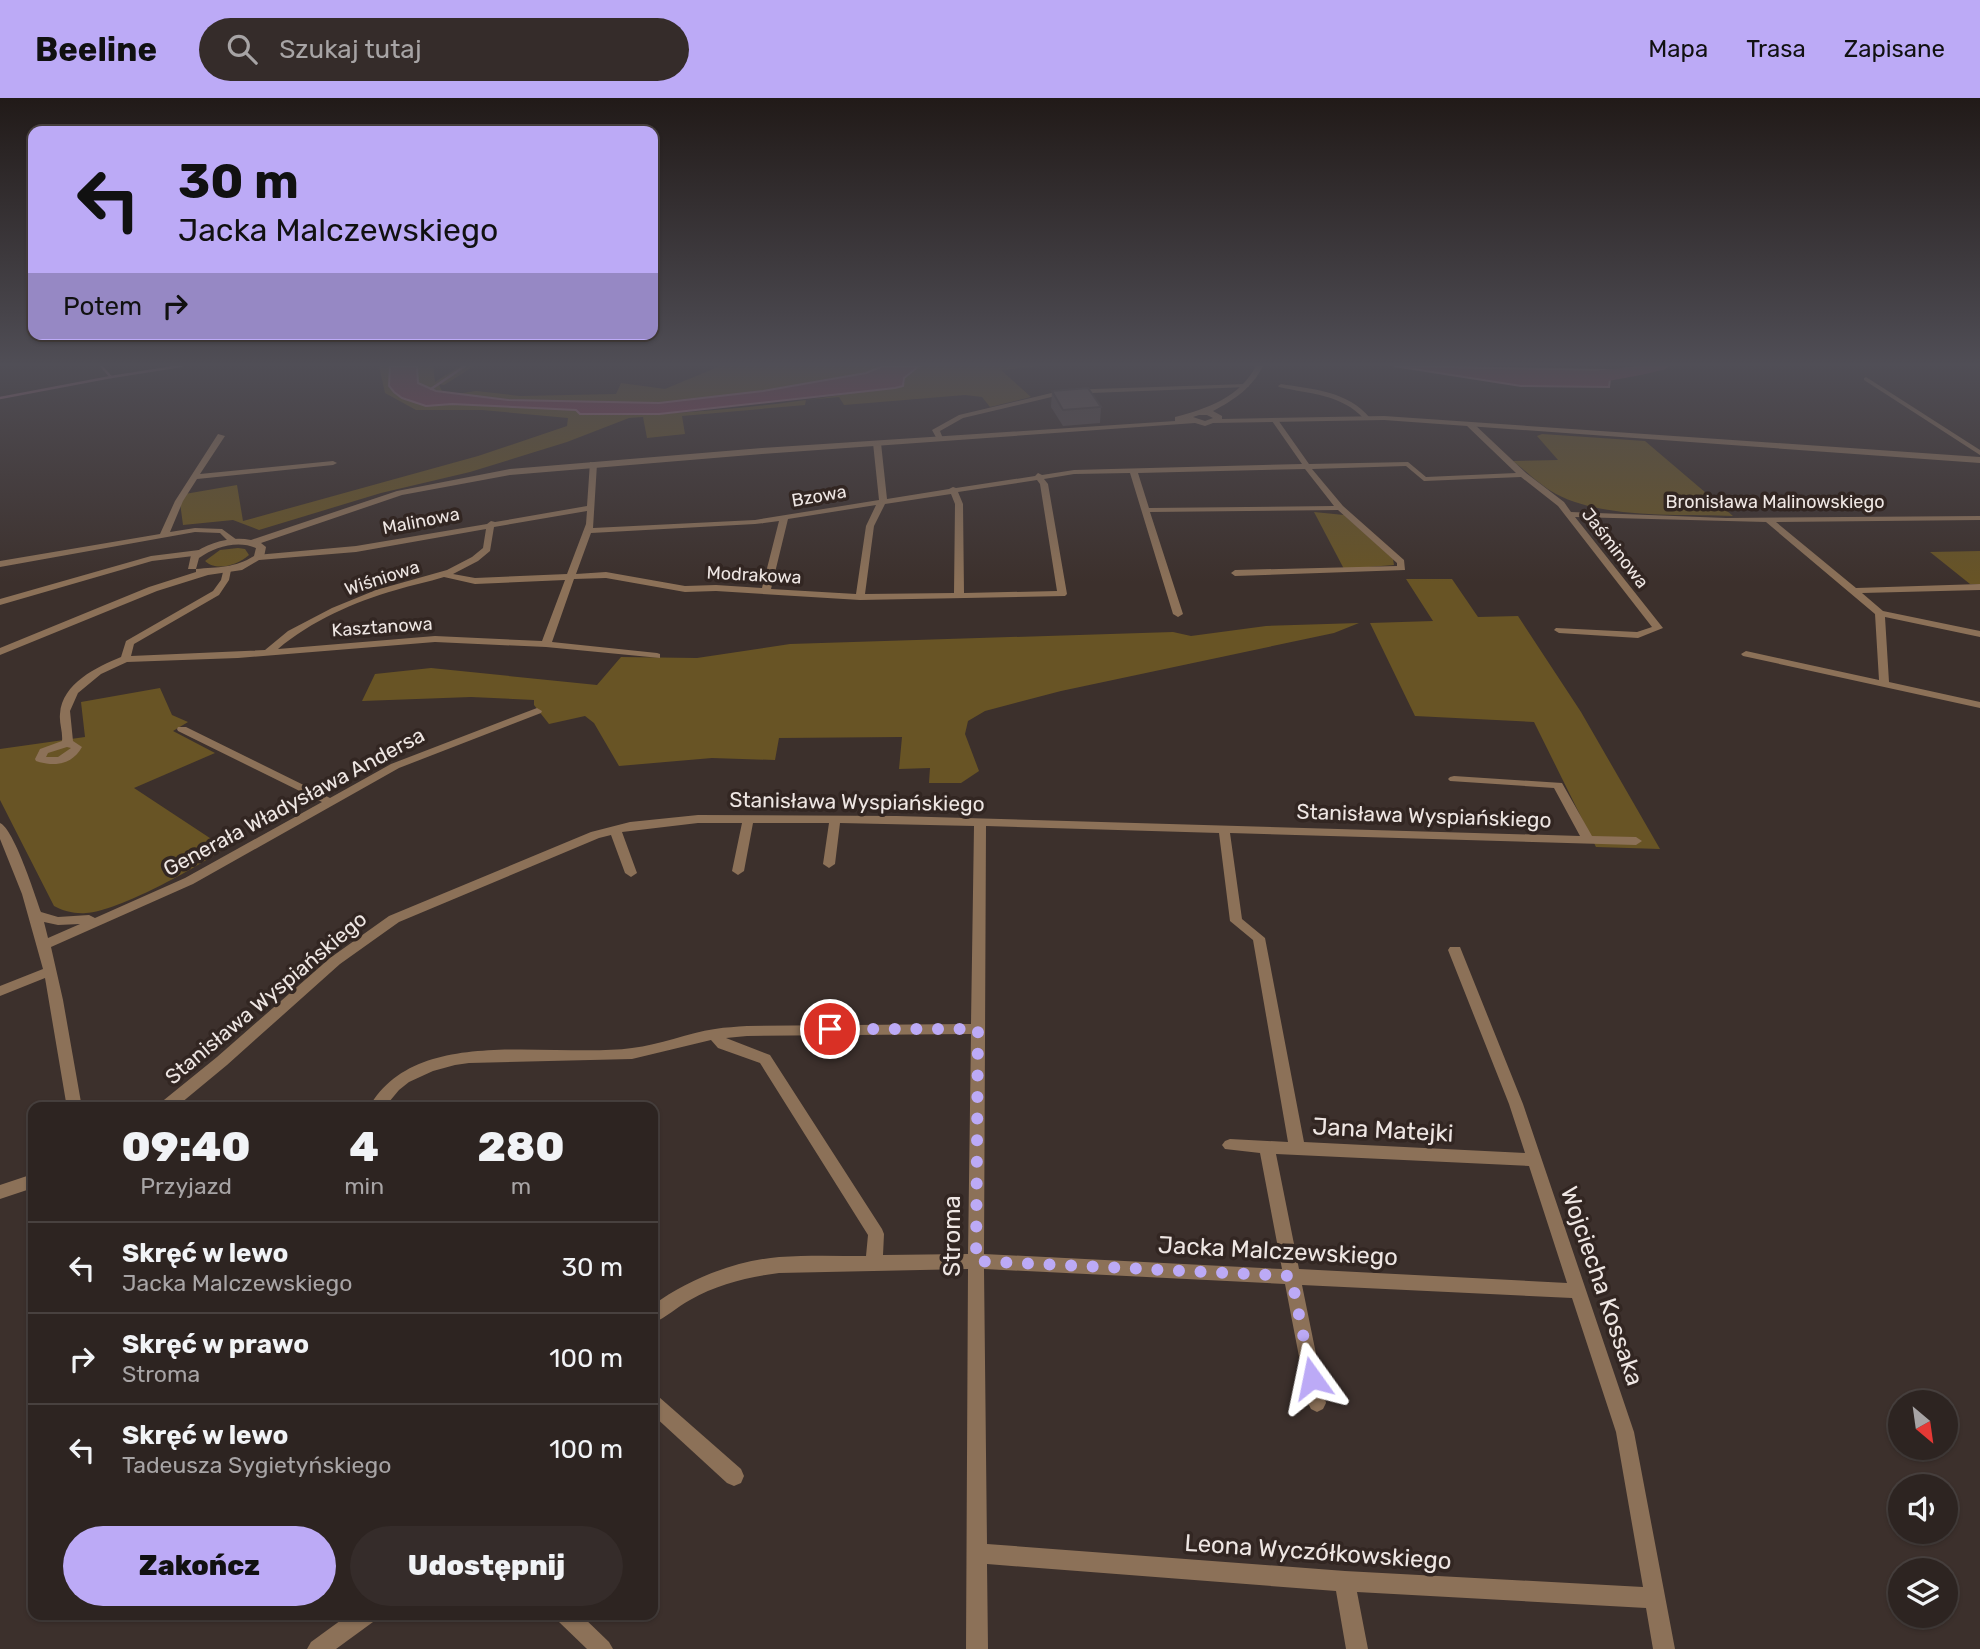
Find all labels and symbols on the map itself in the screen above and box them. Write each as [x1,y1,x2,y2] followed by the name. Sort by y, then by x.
[790,480,848,512] street label: Bzowa
[1666,491,1884,513] street label: Bronisława Malinowskiego
[381,503,461,539] street label: Malinowa
[1577,503,1653,593] street label: Jaśminowa
[342,556,422,600] street label: Wiśniowa
[706,562,802,588] street label: Modrakowa
[331,613,433,641] street label: Kasztanowa
[159,722,429,881] street label: Generała Władysława Andersa
[729,787,985,816] street label: Stanisława Wyspiańskiego
[1296,799,1552,832] street label: Stanisława Wyspiańskiego
[160,906,372,1089] street label: Stanisława Wyspiańskiego
[800,999,860,1059] pin
[1312,1112,1454,1148] street label: Jana Matejki
[1555,1183,1649,1389] street label: Wojciecha Kossaka
[938,1195,966,1277] street label: Stroma
[1157,1231,1399,1271] street label: Jacka Malczewskiego
[1275,1341,1349,1415] position arrow
[1888,1390,1958,1460] north arrow
[1184,1529,1452,1575] street label: Leona Wyczółkowskiego

